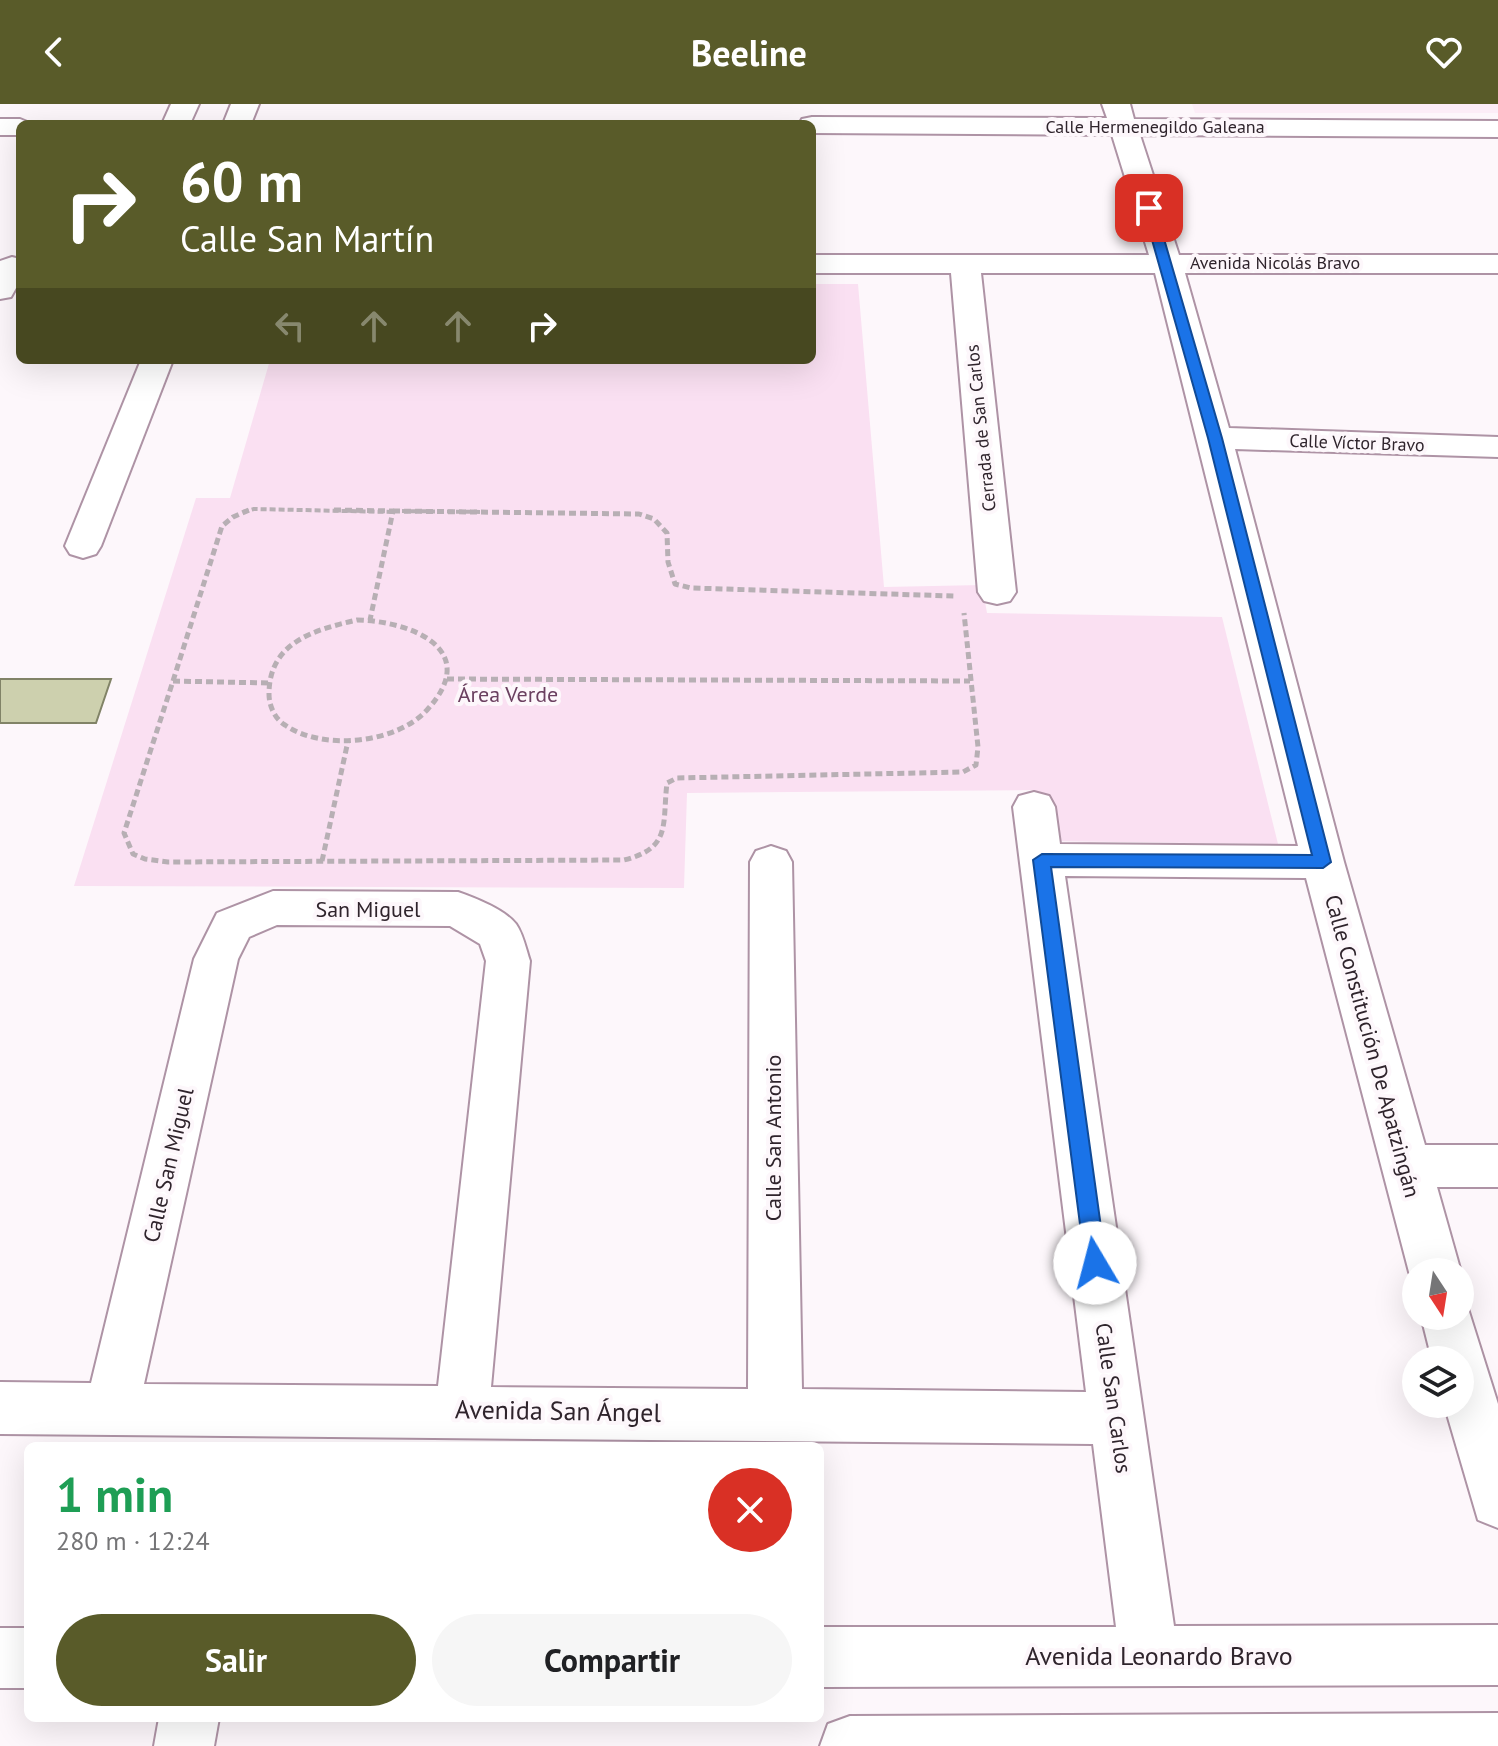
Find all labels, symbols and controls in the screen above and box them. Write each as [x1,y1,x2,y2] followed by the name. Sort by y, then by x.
[691,29,807,76] text: Beeline
[32,30,76,74] icon: back
[1422,30,1466,74] icon: heart
[1045,115,1265,138] street label: Calle Hermenegildo Galeana
[180,145,303,217] text: 60 m
[48,152,152,256] icon: right
[1115,174,1183,242] pin
[1127,186,1171,230] icon: arrive
[180,215,434,262] text: Calle San Martín
[1190,251,1360,274] street label: Avenida Nicolás Bravo
[268,304,312,348] icon: left
[352,304,396,348] icon: ahead
[436,304,480,348] icon: ahead
[520,304,564,348] icon: right
[960,343,1001,513] street label: Cerrada de San Carlos
[1289,429,1425,456] street label: Calle Víctor Bravo
[458,680,558,708] park label: Área Verde
[1319,891,1427,1201] street label: Calle Constitución De Apatzingán
[315,895,421,923] street label: San Miguel
[759,1055,787,1221] street label: Calle San Antonio
[137,1084,200,1245] street label: Calle San Miguel
[1053,1221,1137,1305] position arrow
[1402,1258,1474,1330] north arrow
[1402,1258,1474,1418] map controls
[1090,1321,1138,1475] street label: Calle San Carlos
[1402,1346,1474,1418] button: layers
[455,1392,662,1429] street label: Avenida San Ángel
[56,1463,173,1525] text: 1 min
[708,1468,792,1552] button: close
[56,1524,210,1557] text: 280 m · 12:24
[56,1614,416,1706] button: Salir
[432,1614,792,1706] button: Compartir
[1025,1639,1293,1672] street label: Avenida Leonardo Bravo

